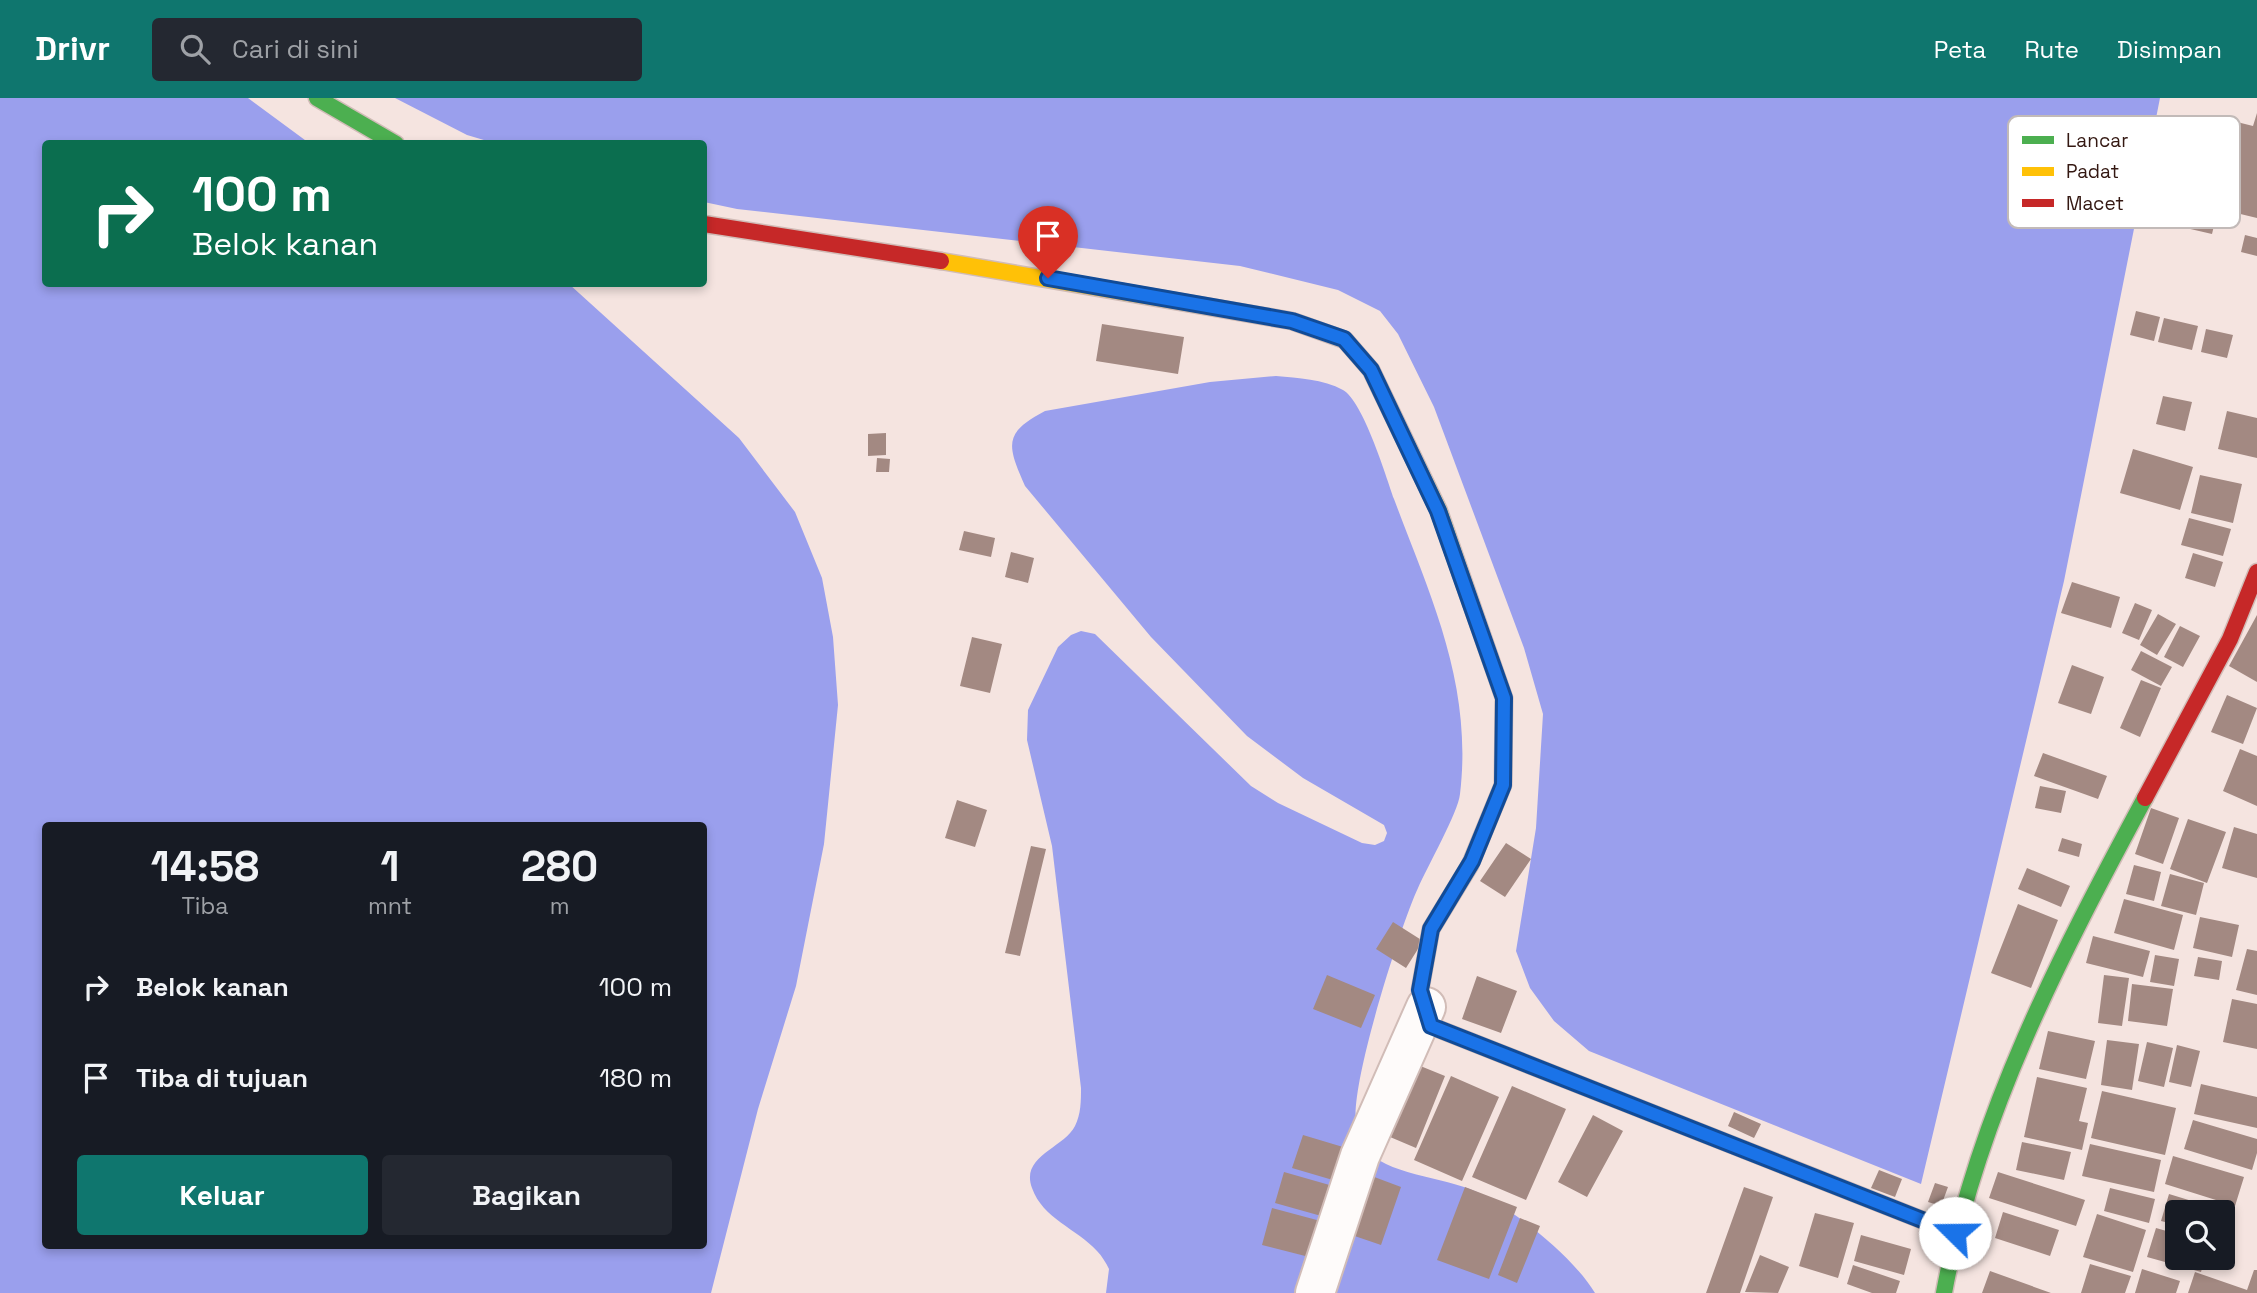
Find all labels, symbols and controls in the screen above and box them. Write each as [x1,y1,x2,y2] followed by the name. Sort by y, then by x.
[152,18,642,81] search box
[35,28,110,70] text: Drivr
[176,30,214,68] icon: search
[232,32,359,66] text: Cari di sini
[1934,34,1986,65] text: Peta
[2024,34,2079,65] text: Rute
[2117,34,2222,65] text: Disimpan
[2008,116,2240,228] legend
[2066,128,2128,153] text: Lancar
[2066,159,2119,184] text: Padat
[192,163,332,225] text: 100 m
[77,168,168,259] icon: right
[2066,191,2124,216] text: Macet
[1018,206,1078,278] pin
[1029,217,1067,255] icon: arrive
[192,224,378,264] text: Belok kanan
[151,840,259,893] text: 14:58
[381,840,400,893] text: 1
[521,840,598,893] text: 280
[182,891,229,921] text: Tiba
[368,891,412,921] text: mnt
[550,891,569,921] text: m
[77,968,115,1006] icon: right
[136,970,289,1004] text: Belok kanan
[599,970,672,1004] text: 100 m
[77,1059,115,1097] icon: arrive
[136,1061,308,1095] text: Tiba di tujuan
[599,1061,672,1095] text: 180 m
[77,1155,368,1235] button: Keluar
[382,1155,672,1235] button: Bagikan
[1918,1196,1992,1270] position arrow
[2165,1200,2235,1270] map controls
[2165,1200,2235,1270] button: search

